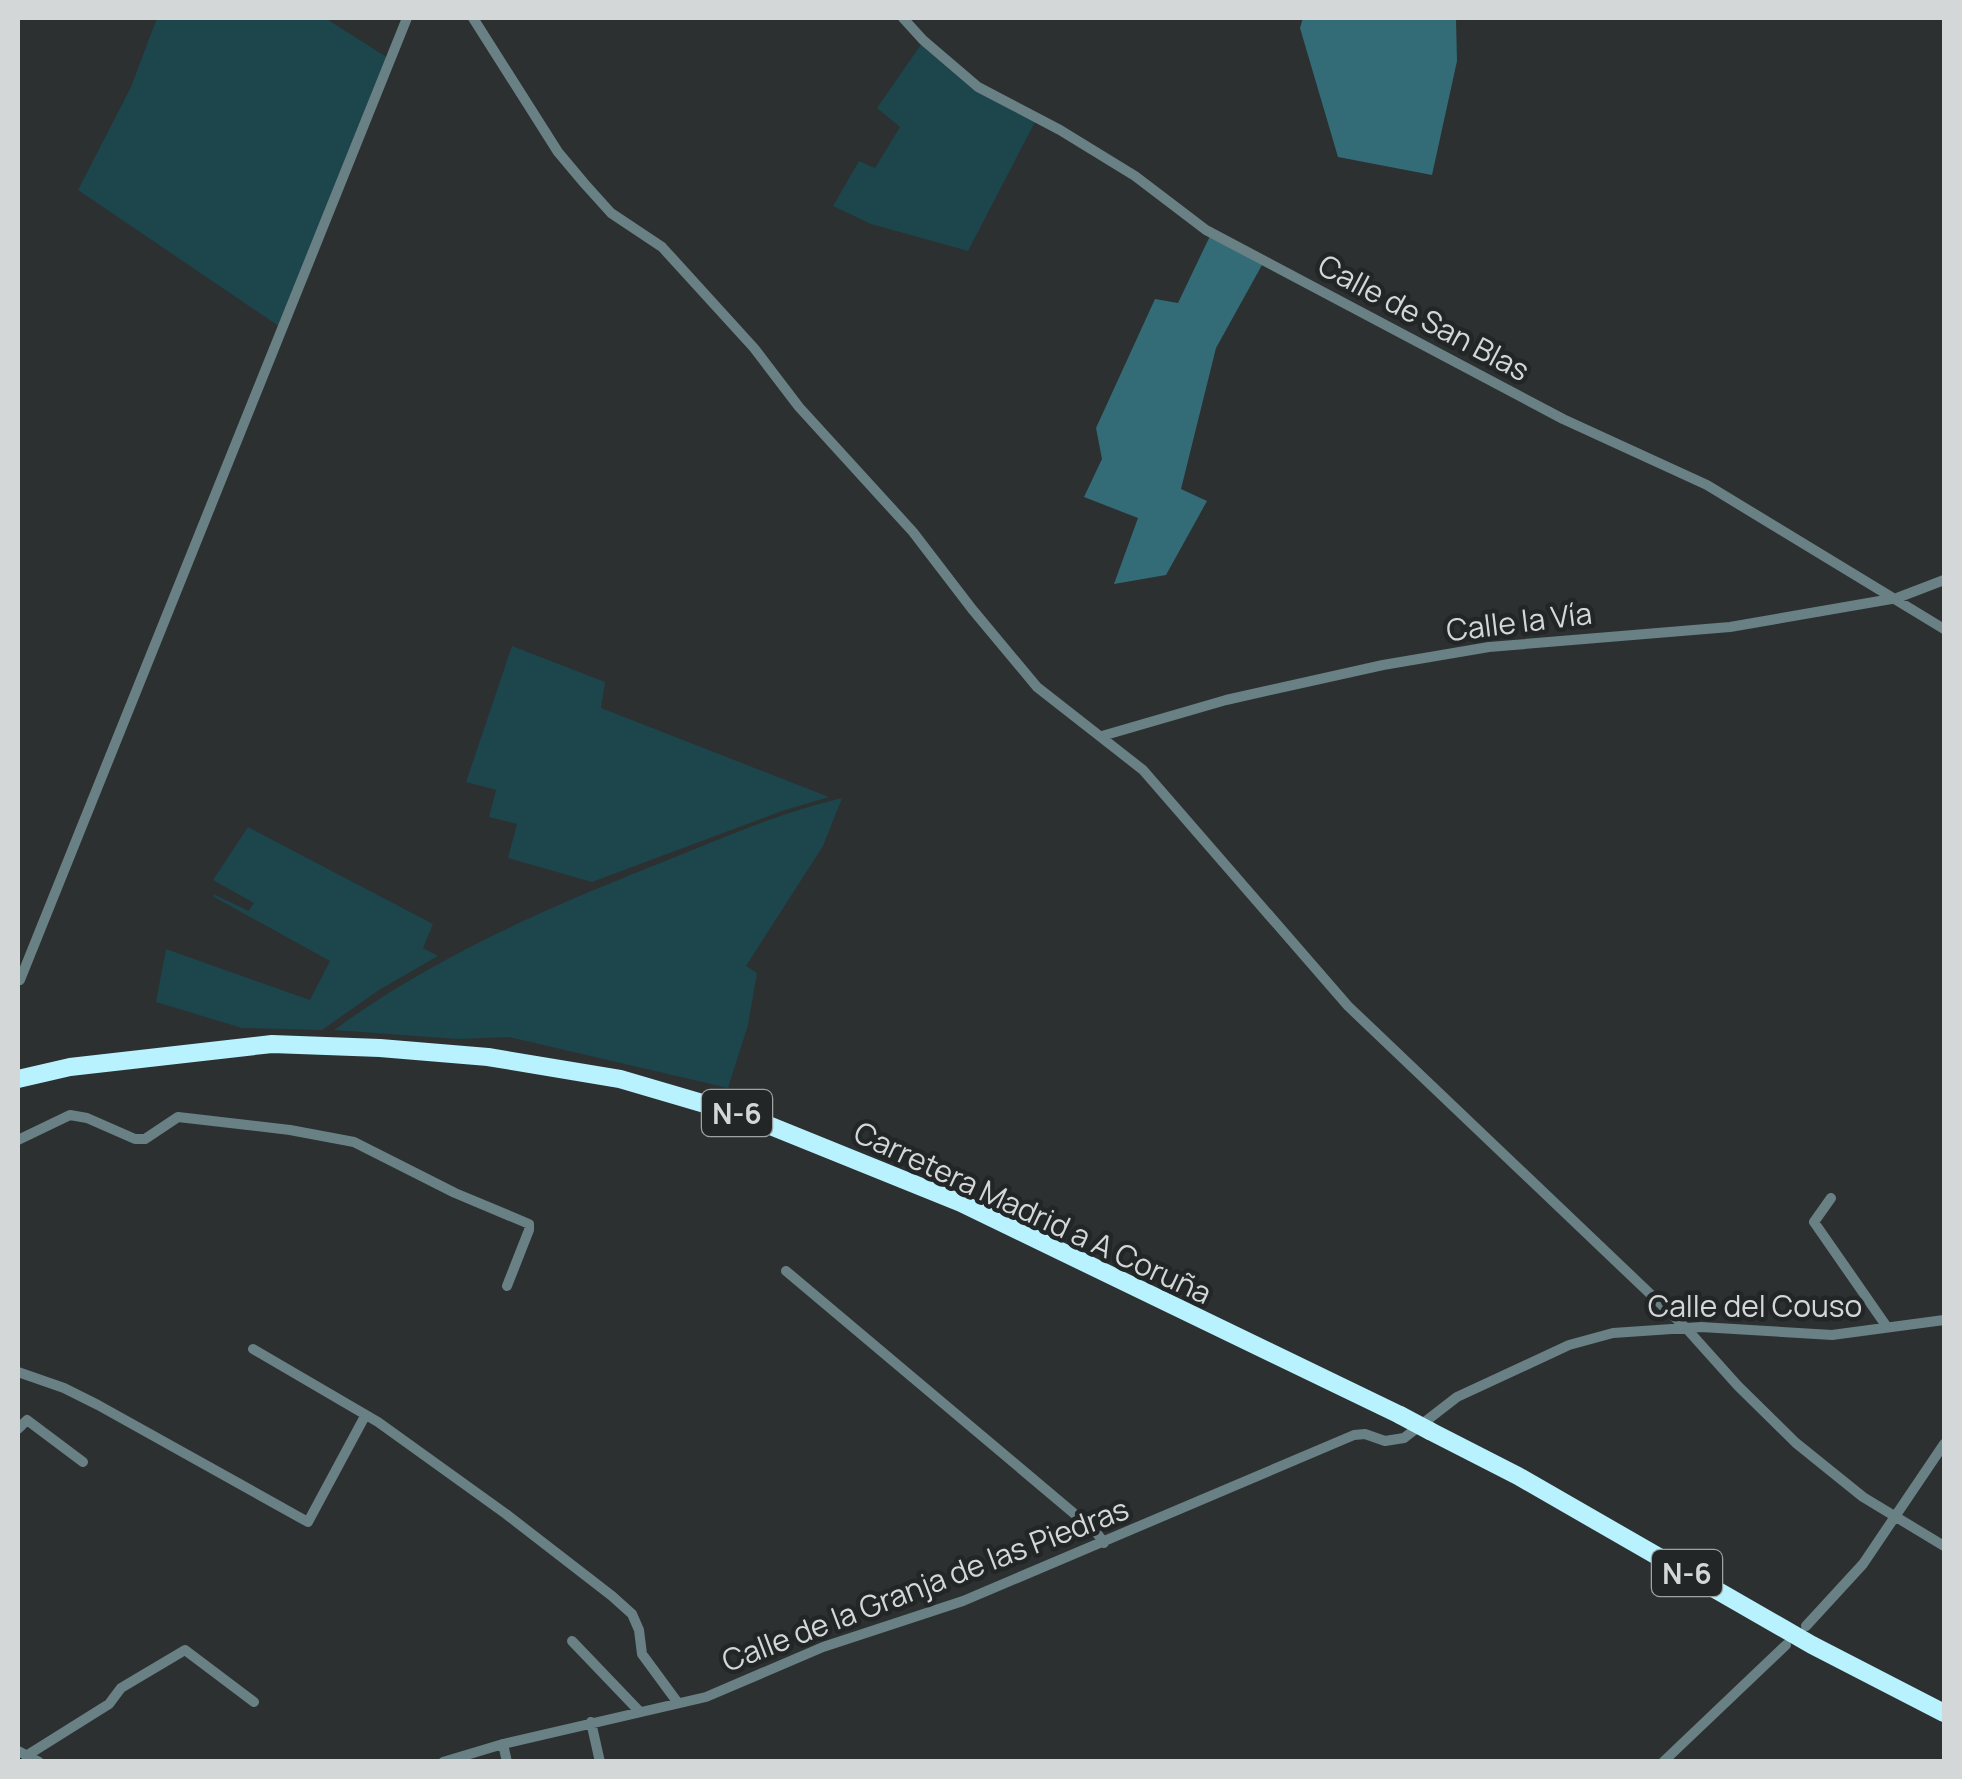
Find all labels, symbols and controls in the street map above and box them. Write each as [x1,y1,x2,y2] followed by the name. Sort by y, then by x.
[1311,244,1537,390] street label: Calle de San Blas
[1444,592,1594,650] street label: Calle la Vía
[702,1090,772,1136] road number: N-6
[848,1111,1218,1313] street label: Carretera Madrid a A Coruña
[1648,1285,1862,1326] street label: Calle del Couso
[716,1487,1134,1681] street label: Calle de la Granja de las Piedras
[1652,1550,1722,1596] road number: N-6

